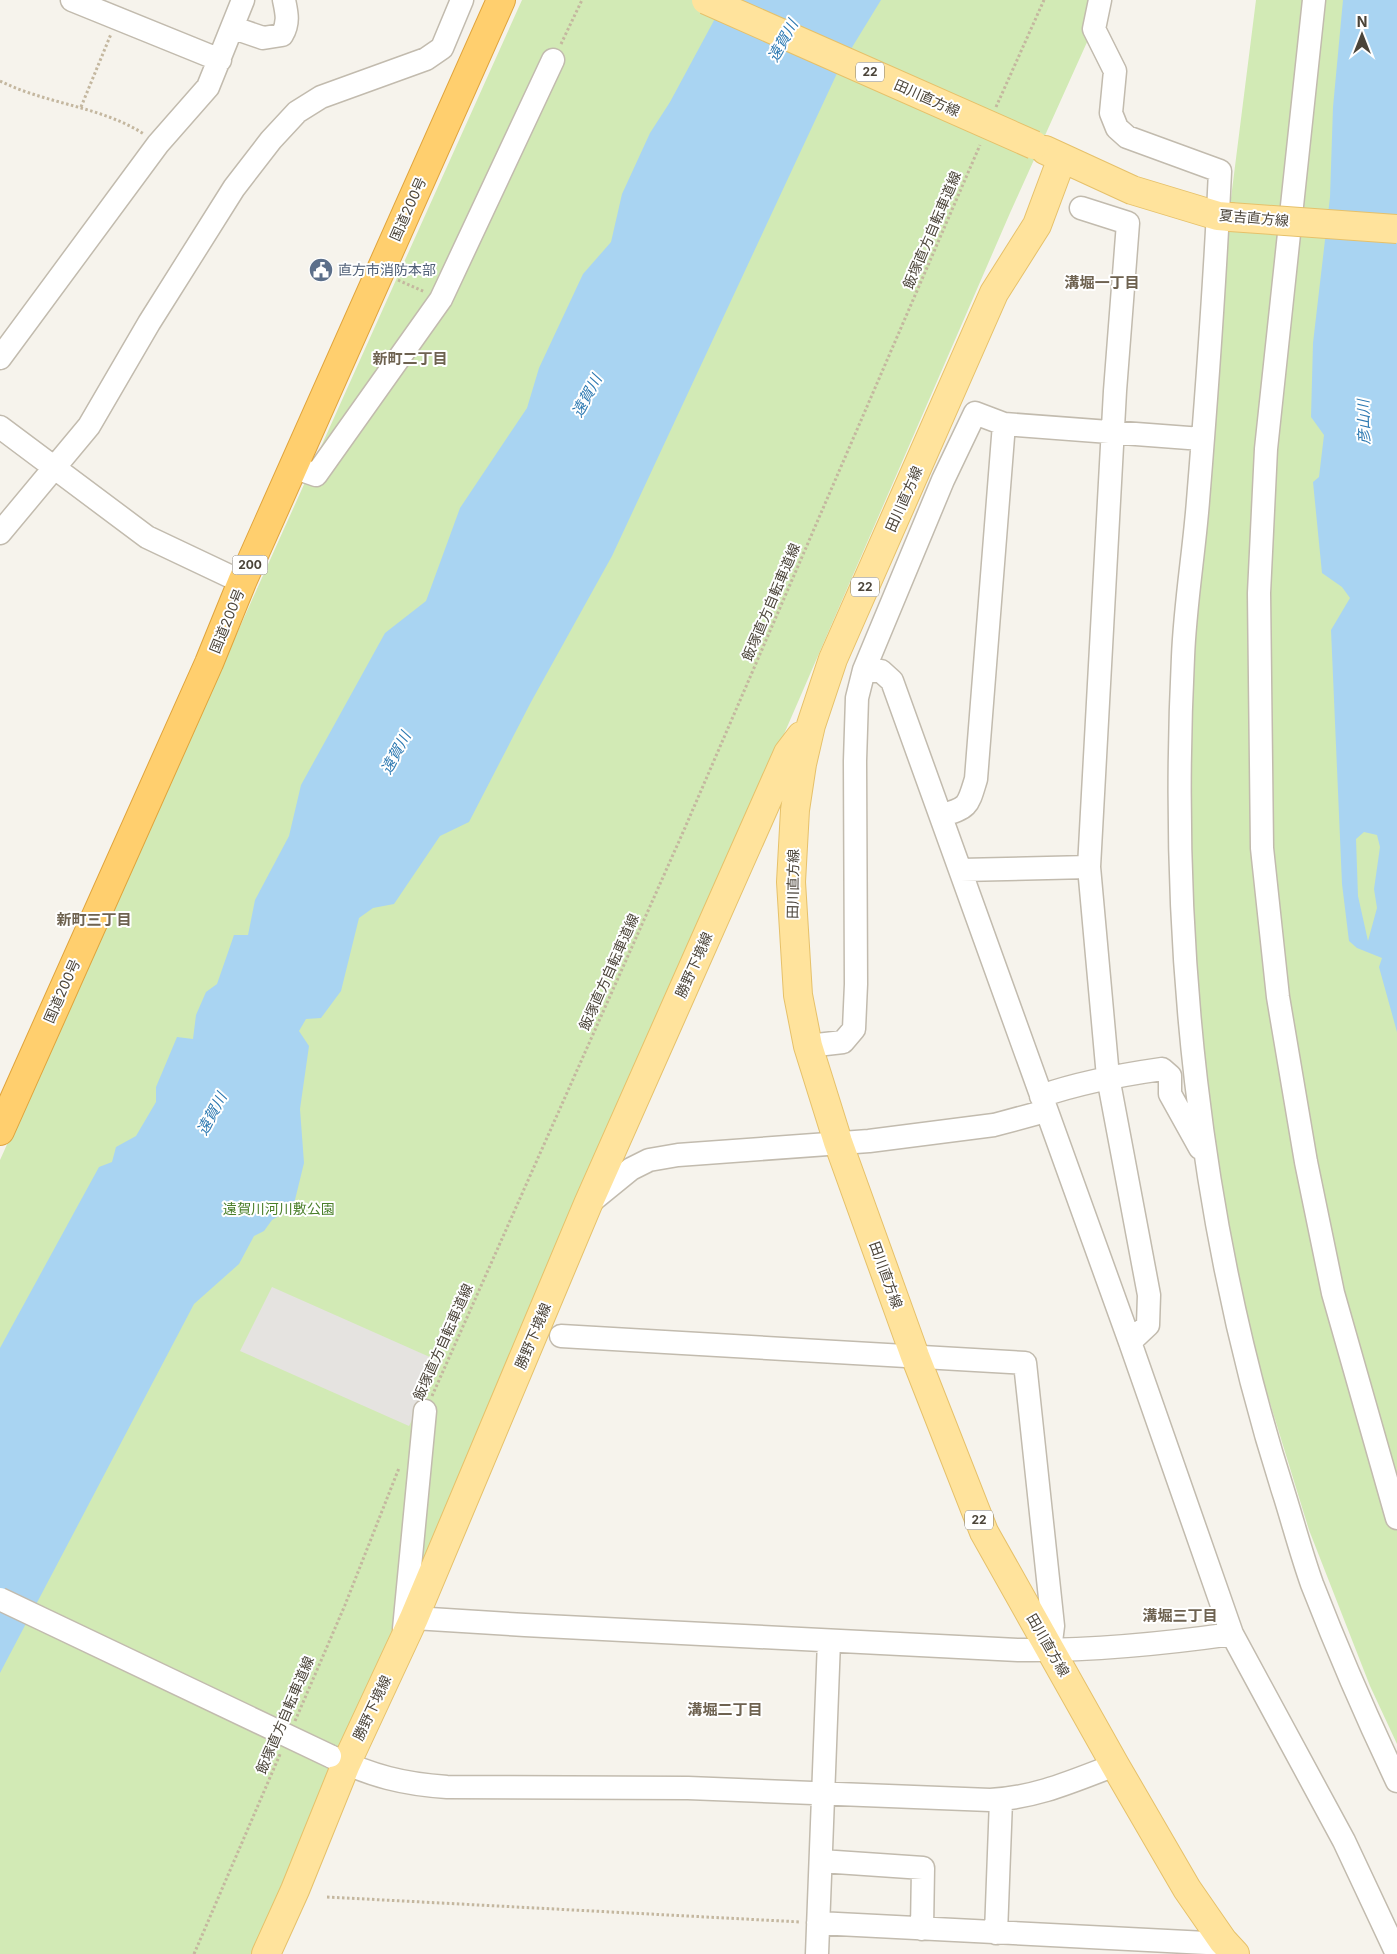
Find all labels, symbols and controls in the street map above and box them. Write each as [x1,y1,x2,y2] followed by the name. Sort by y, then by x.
[1337,10,1387,60] north arrow
[1357,13,1367,30] text: N
[763,15,803,65] water label: 遠賀川
[856,62,884,82] road number: 22
[892,76,963,120] street label: 田川直方線
[899,168,964,291] street label: 飯塚直方自転車道線
[386,174,429,243] street label: 国道200号
[1218,206,1290,229] street label: 夏吉直方線
[308,257,334,283] public building icon: 直方市消防本部
[338,261,436,278] place label: 直方市消防本部
[1064,273,1140,292] district label: 溝堀一丁目
[372,349,448,368] district label: 新町二丁目
[568,370,606,420] water label: 遠賀川
[1354,397,1373,445] water label: 彦山川
[882,463,926,534] street label: 田川直方線
[738,540,803,663] street label: 飯塚直方自転車道線
[232,556,268,574] road number: 200
[851,578,879,596] road number: 22
[206,586,247,656] street label: 国道200号
[377,727,415,777] water label: 遠賀川
[783,849,802,919] street label: 田川直方線
[56,910,132,929] district label: 新町三丁目
[575,911,642,1033] street label: 飯塚直方自転車道線
[672,929,716,1000] street label: 勝野下境線
[40,956,83,1025] street label: 国道200号
[193,1088,231,1138] water label: 遠賀川
[223,1200,335,1217] park label: 遠賀川河川敷公園
[867,1239,906,1311] street label: 田川直方線
[409,1281,476,1403] street label: 飯塚直方自転車道線
[511,1300,554,1371] street label: 勝野下境線
[965,1510,993,1530] road number: 22
[1142,1606,1218,1625] district label: 溝堀三丁目
[1024,1610,1073,1679] street label: 田川直方線
[252,1653,317,1776] street label: 飯塚直方自転車道線
[349,1672,394,1743] street label: 勝野下境線
[687,1700,763,1719] district label: 溝堀二丁目

